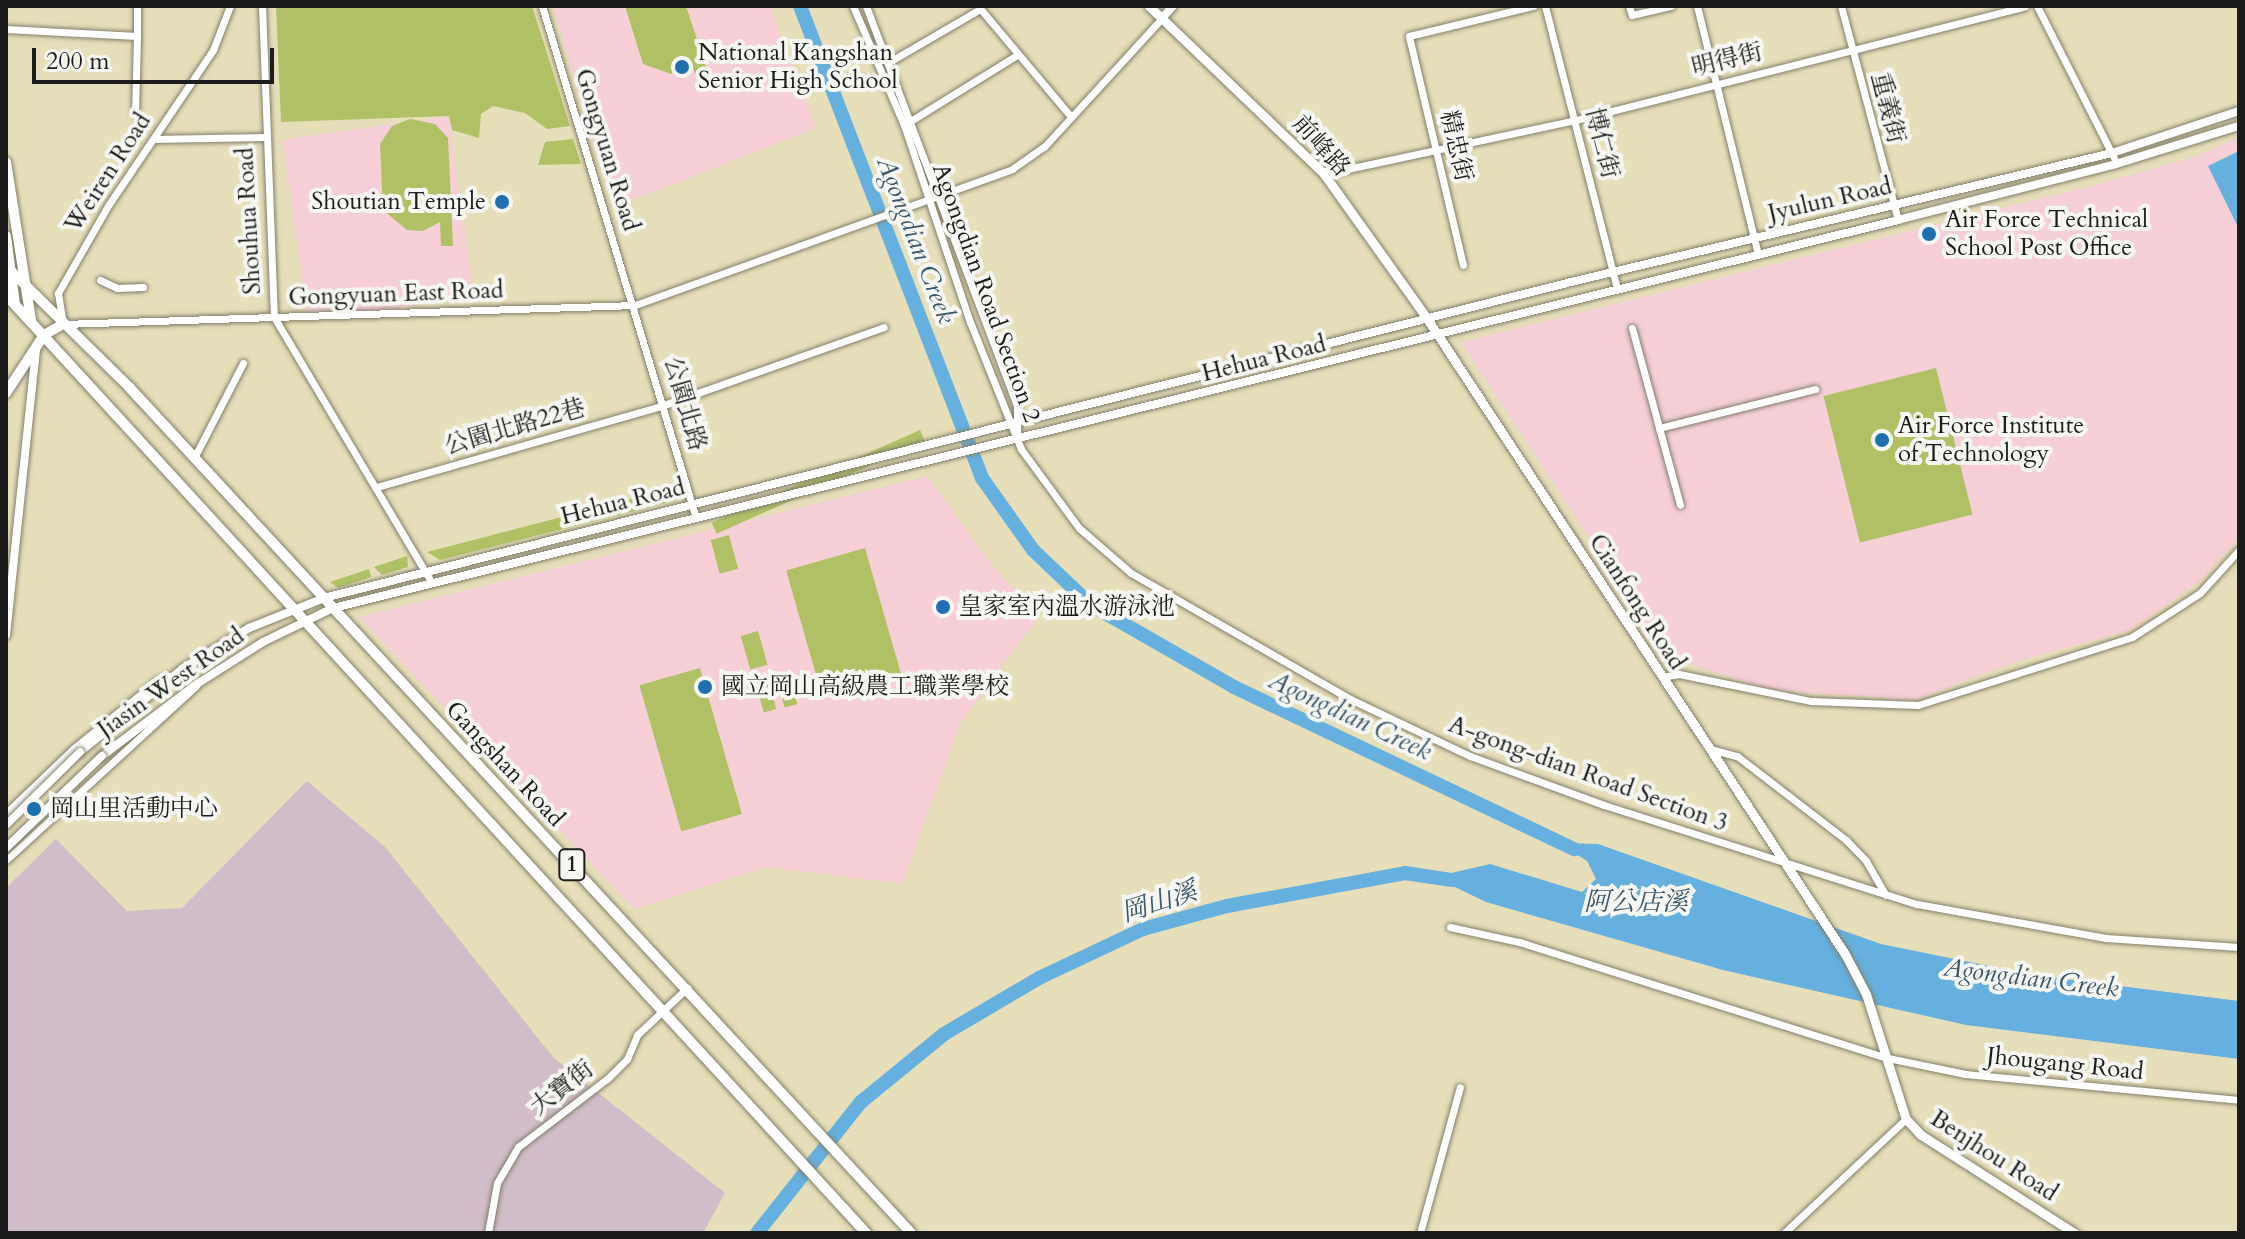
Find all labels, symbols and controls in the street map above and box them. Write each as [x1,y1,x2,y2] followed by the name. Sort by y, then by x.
[36,32,278,82] scale bar
[1689,37,1765,83] street label: 明得街
[698,39,898,95] place label: National Kangshan Senior High School
[46,45,110,78] text: 200 m
[673,58,691,76] marker: National Kangshan Senior High School
[569,65,645,235] street label: Gongyuan Road
[1865,70,1911,146] street label: 重義街
[1579,105,1625,181] street label: 博仁街
[59,108,157,238] street label: Weiren Road
[1434,108,1478,184] street label: 精忠街
[1286,110,1356,182] street label: 前峰路
[231,147,267,295] street label: Shouhua Road
[870,152,962,328] water label: Agongdian Creek
[926,160,1046,426] street label: Agongdian Road Section 2
[1765,172,1895,228] street label: Jyulun Road
[311,188,486,216] place label: Shoutian Temple
[493,193,511,211] marker: Shoutian Temple
[1945,206,2148,262] place label: Air Force Technical School Post Office
[1920,225,1938,243] marker: Air Force Technical School Post Office
[288,276,504,312] street label: Gongyuan East Road
[1199,330,1329,388] street label: Hehua Road
[658,354,712,454] street label: 公園北路
[442,393,588,461] street label: 公園北路22巷
[1898,412,2084,468] place label: Air Force Institute of Technology
[1873,431,1891,449] marker: Air Force Institute of Technology
[558,473,688,531] street label: Hehua Road
[1583,529,1691,675] street label: Cianfong Road
[959,593,1175,621] place label: 皇家室內溫水游泳池
[934,598,952,616] marker: 皇家室內溫水游泳池
[92,622,250,744] street label: Jiasin West Road
[1263,665,1437,767] water label: Agongdian Creek
[721,673,1009,701] place label: 國立岡山高級農工職業學校
[696,678,714,696] marker: 國立岡山高級農工職業學校
[440,695,570,833] street label: Gangshan Road
[1445,710,1731,838] street label: A-gong-dian Road Section 3
[50,795,218,823] place label: 岡山里活動中心
[25,800,43,818] marker: 岡山里活動中心
[558,847,586,883] road number: 1
[1117,875,1201,929] water label: 岡山溪
[1584,886,1688,918] water label: 阿公店溪
[1942,952,2120,1004] water label: Agongdian Creek
[1985,1041,2145,1087] street label: Jhougang Road
[525,1054,599,1122] street label: 大寶街
[1925,1104,2063,1208] street label: Benjhou Road

